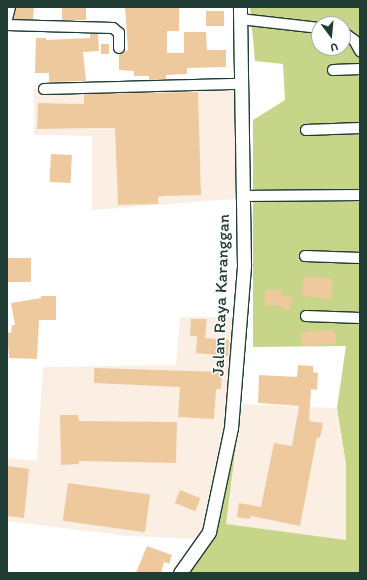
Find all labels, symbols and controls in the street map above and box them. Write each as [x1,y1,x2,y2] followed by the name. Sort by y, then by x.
[311,16,351,56] north arrow
[329,40,339,54] text: U
[208,214,234,376] street label: Jalan Raya Karanggan

